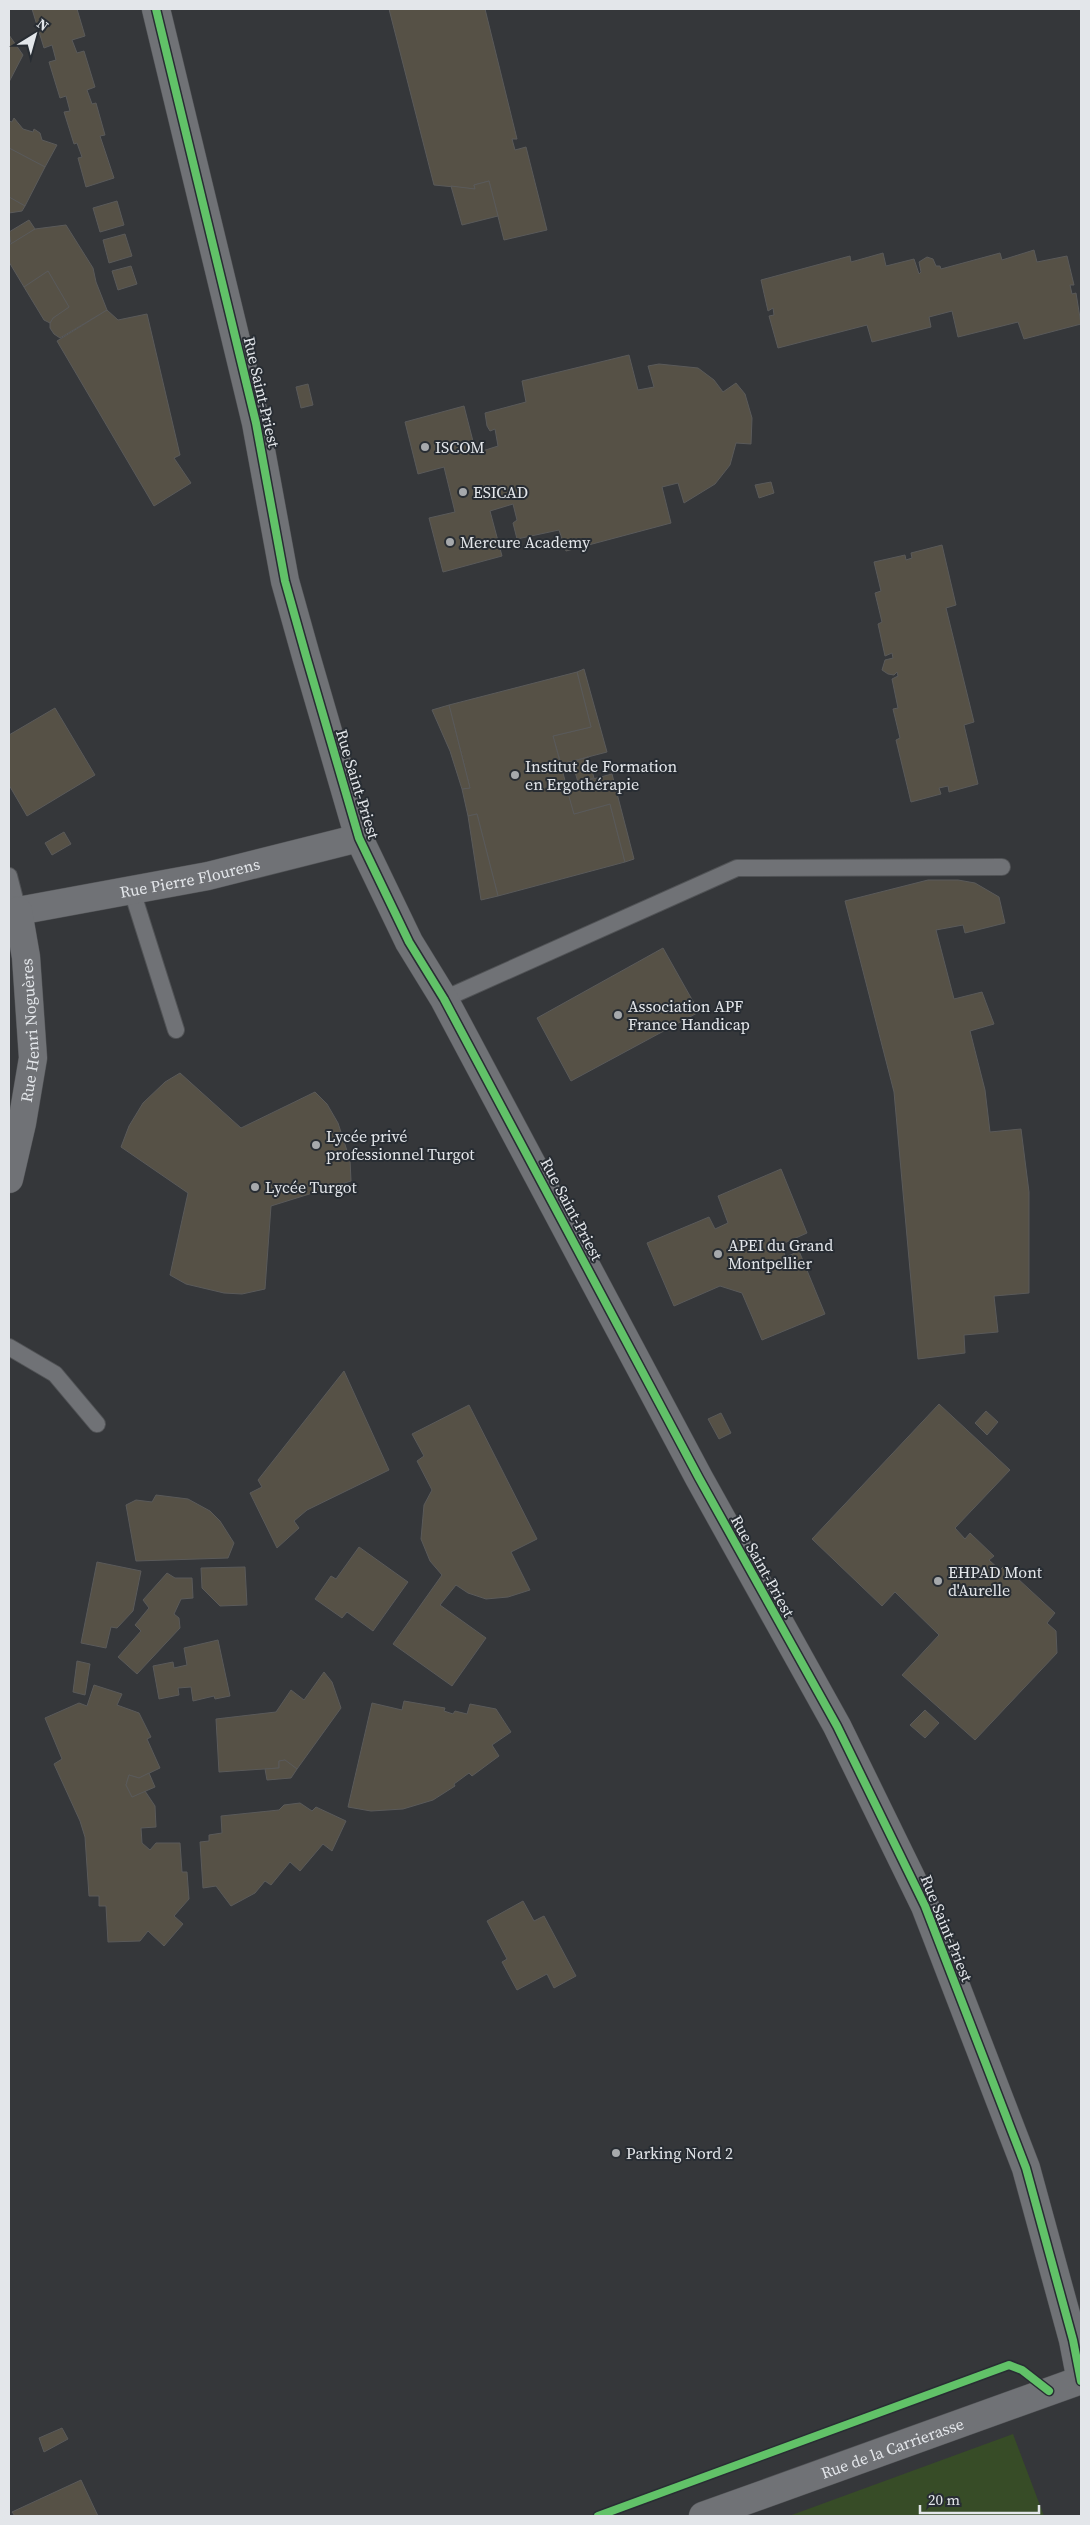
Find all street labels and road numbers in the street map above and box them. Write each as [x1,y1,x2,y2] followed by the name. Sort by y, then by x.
[239,334,286,450] street label: Rue Saint-Priest
[331,727,385,842] street label: Rue Saint-Priest
[118,852,262,903] street label: Rue Pierre Flourens
[15,958,44,1104] street label: Rue Henri Noguères
[536,1154,609,1265] street label: Rue Saint-Priest
[726,1511,800,1622] street label: Rue Saint-Priest
[916,1871,979,1985] street label: Rue Saint-Priest
[818,2412,967,2484] street label: Rue de la Carrierasse

